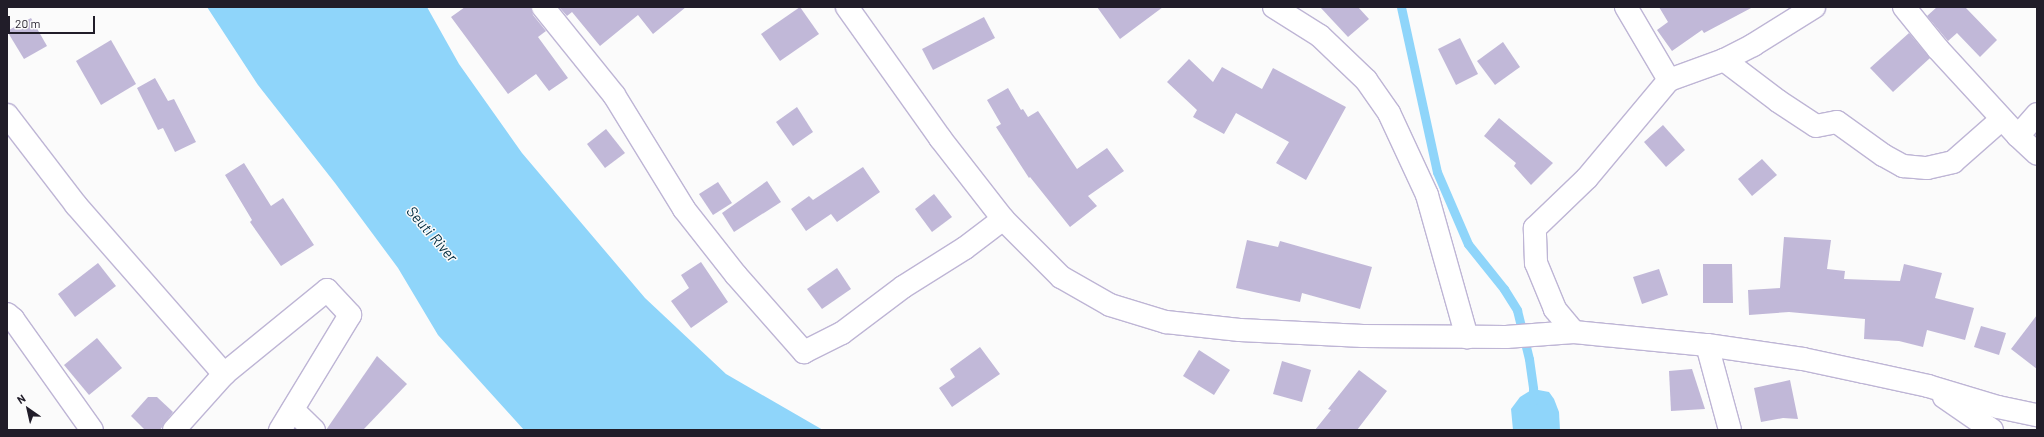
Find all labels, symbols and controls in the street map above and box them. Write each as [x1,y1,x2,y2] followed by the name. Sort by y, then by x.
[10,8,97,34] scale bar
[15,16,41,30] text: 20 m
[403,202,461,266] water label: Seuti River
[8,389,48,429] north arrow
[14,391,28,406] text: N

